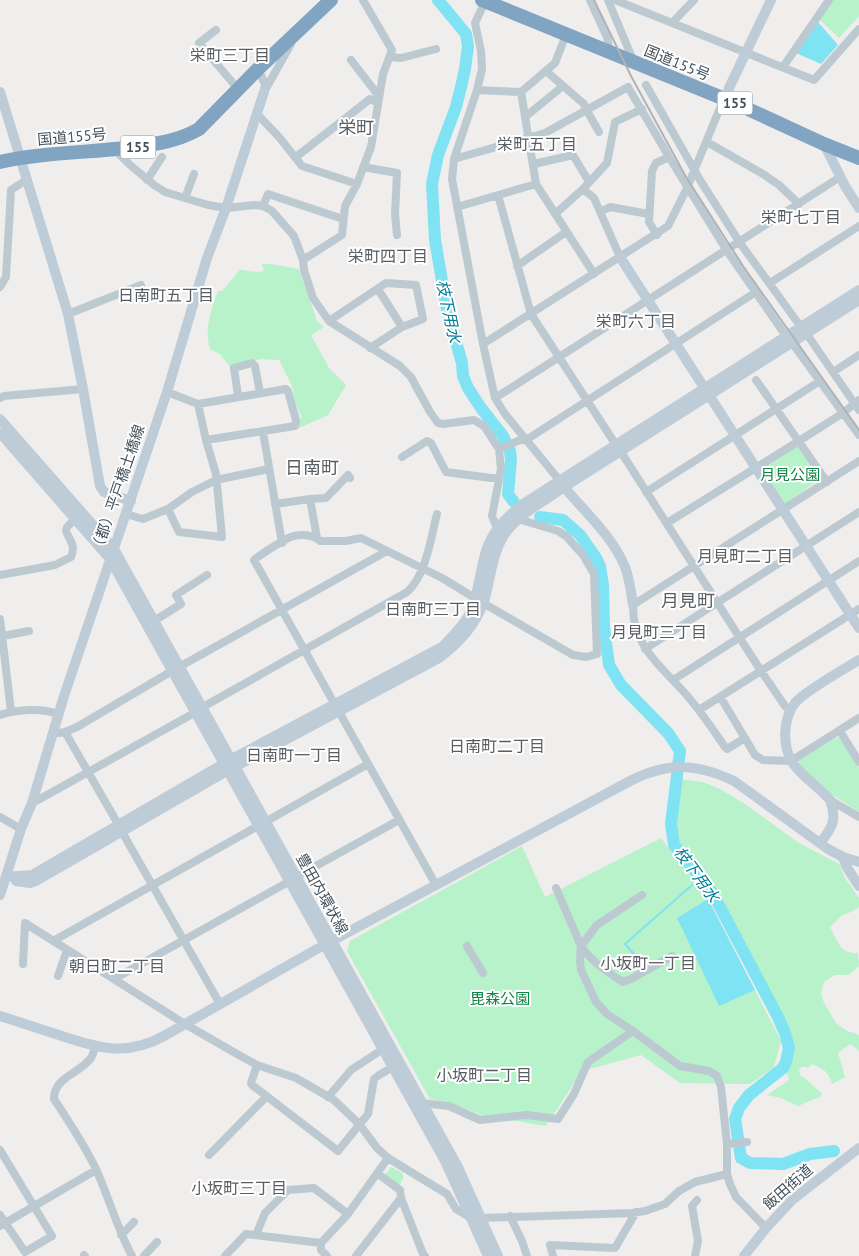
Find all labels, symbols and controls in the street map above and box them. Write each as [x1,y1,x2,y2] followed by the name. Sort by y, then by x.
[641,41,713,84] street label: 国道155号
[190,45,270,65] district label: 栄町三丁目
[718,92,752,115] road number: 155
[338,116,374,139] district label: 栄町
[36,124,107,149] street label: 国道155号
[497,134,577,154] district label: 栄町五丁目
[120,136,156,158] road number: 155
[761,207,841,227] district label: 栄町七丁目
[348,246,428,266] district label: 栄町四丁目
[433,278,466,346] water label: 枝下用水
[118,285,214,305] district label: 日南町五丁目
[596,311,676,331] district label: 栄町六丁目
[87,422,148,556] street label: （都）平戸橋土橋線
[285,456,339,479] district label: 日南町
[760,465,820,484] park label: 月見公園
[697,546,793,566] district label: 月見町二丁目
[661,589,715,612] district label: 月見町
[385,599,481,619] district label: 日南町三丁目
[611,622,707,642] district label: 月見町三丁目
[449,736,545,756] district label: 日南町二丁目
[246,745,342,765] district label: 日南町一丁目
[670,842,725,907] water label: 枝下用水
[292,850,353,938] street label: 豊田内環状線
[600,953,696,973] district label: 小坂町一丁目
[69,956,165,976] district label: 朝日町二丁目
[470,989,530,1008] park label: 毘森公園
[436,1065,532,1085] district label: 小坂町二丁目
[759,1160,817,1213] street label: 飯田街道
[191,1178,287,1198] district label: 小坂町三丁目

